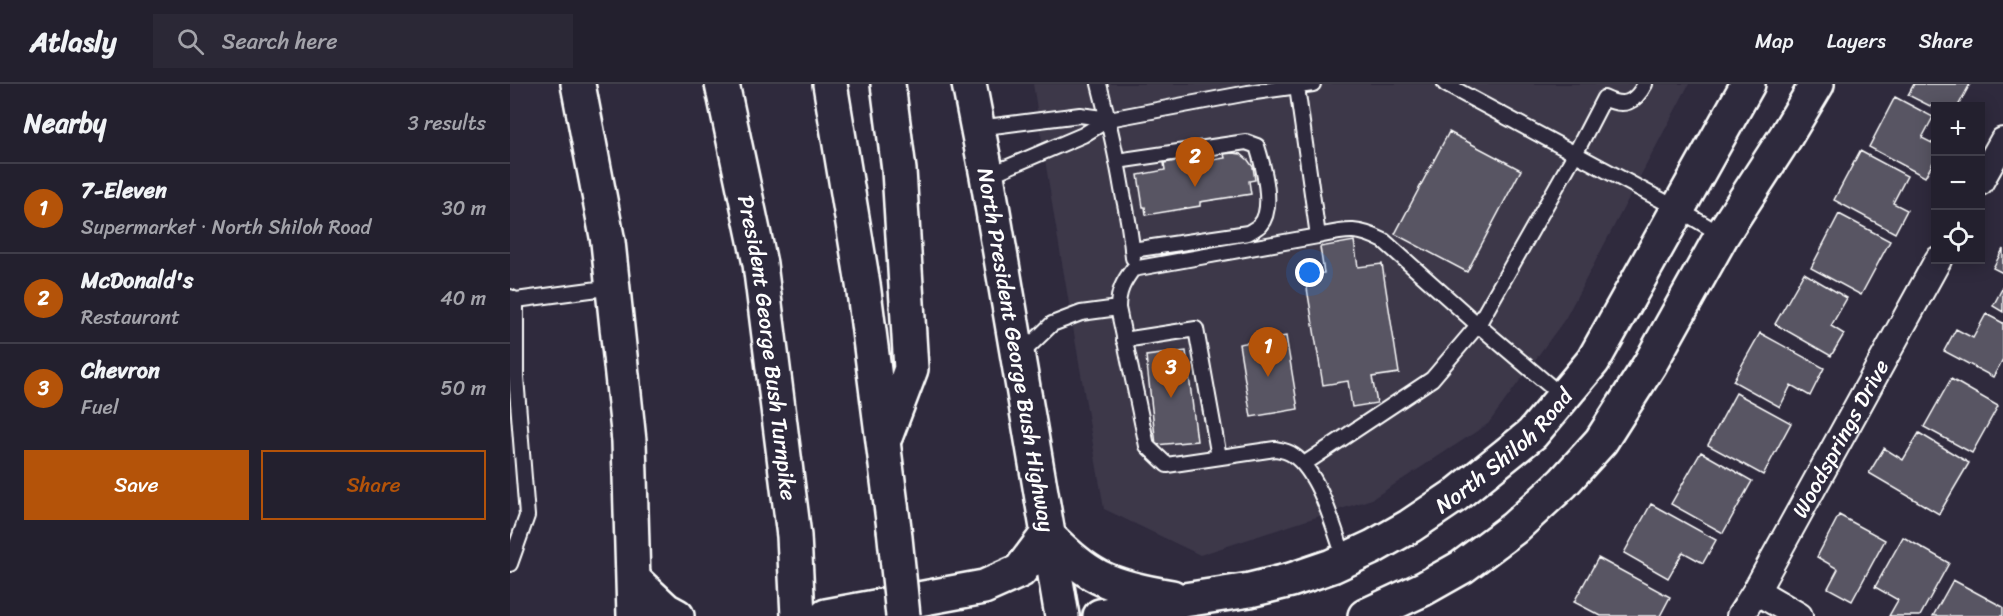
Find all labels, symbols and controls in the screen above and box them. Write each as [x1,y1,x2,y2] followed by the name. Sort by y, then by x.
[153,14,573,68] search box
[30,17,117,66] text: Atlasly
[222,22,338,61] text: Search here
[1755,22,1794,60] text: Map
[1827,22,1886,60] text: Layers
[1919,22,1973,60] text: Share
[174,25,207,58] icon: search
[24,100,106,146] text: Nearby
[1931,102,1985,264] map controls
[1931,102,1985,156] button: +
[408,106,486,141] text: 3 results
[1176,138,1214,187] pin: 2
[1931,156,1985,210] button: −
[966,164,1067,535] street label: North President George Bush Highway
[81,171,167,210] text: 7-Eleven
[39,191,48,226] text: 1
[442,191,486,226] text: 30 m
[726,191,809,503] street label: President George Bush Turnpike
[81,210,371,245] text: Supermarket · North Shiloh Road
[1931,210,1985,264] button: locate
[1295,258,1324,287] your location
[81,261,193,300] text: McDonald's
[38,281,49,316] text: 2
[440,281,486,316] text: 40 m
[81,300,180,335] text: Restaurant
[1248,328,1287,377] pin: 1
[1152,348,1190,398] pin: 3
[81,351,160,390] text: Chevron
[1780,352,1900,525] street label: Woodsprings Drive
[38,371,49,406] text: 3
[441,371,486,406] text: 50 m
[1426,378,1583,524] street label: North Shiloh Road
[81,390,119,425] text: Fuel
[24,450,249,520] button: Save
[261,450,486,520] button: Share

